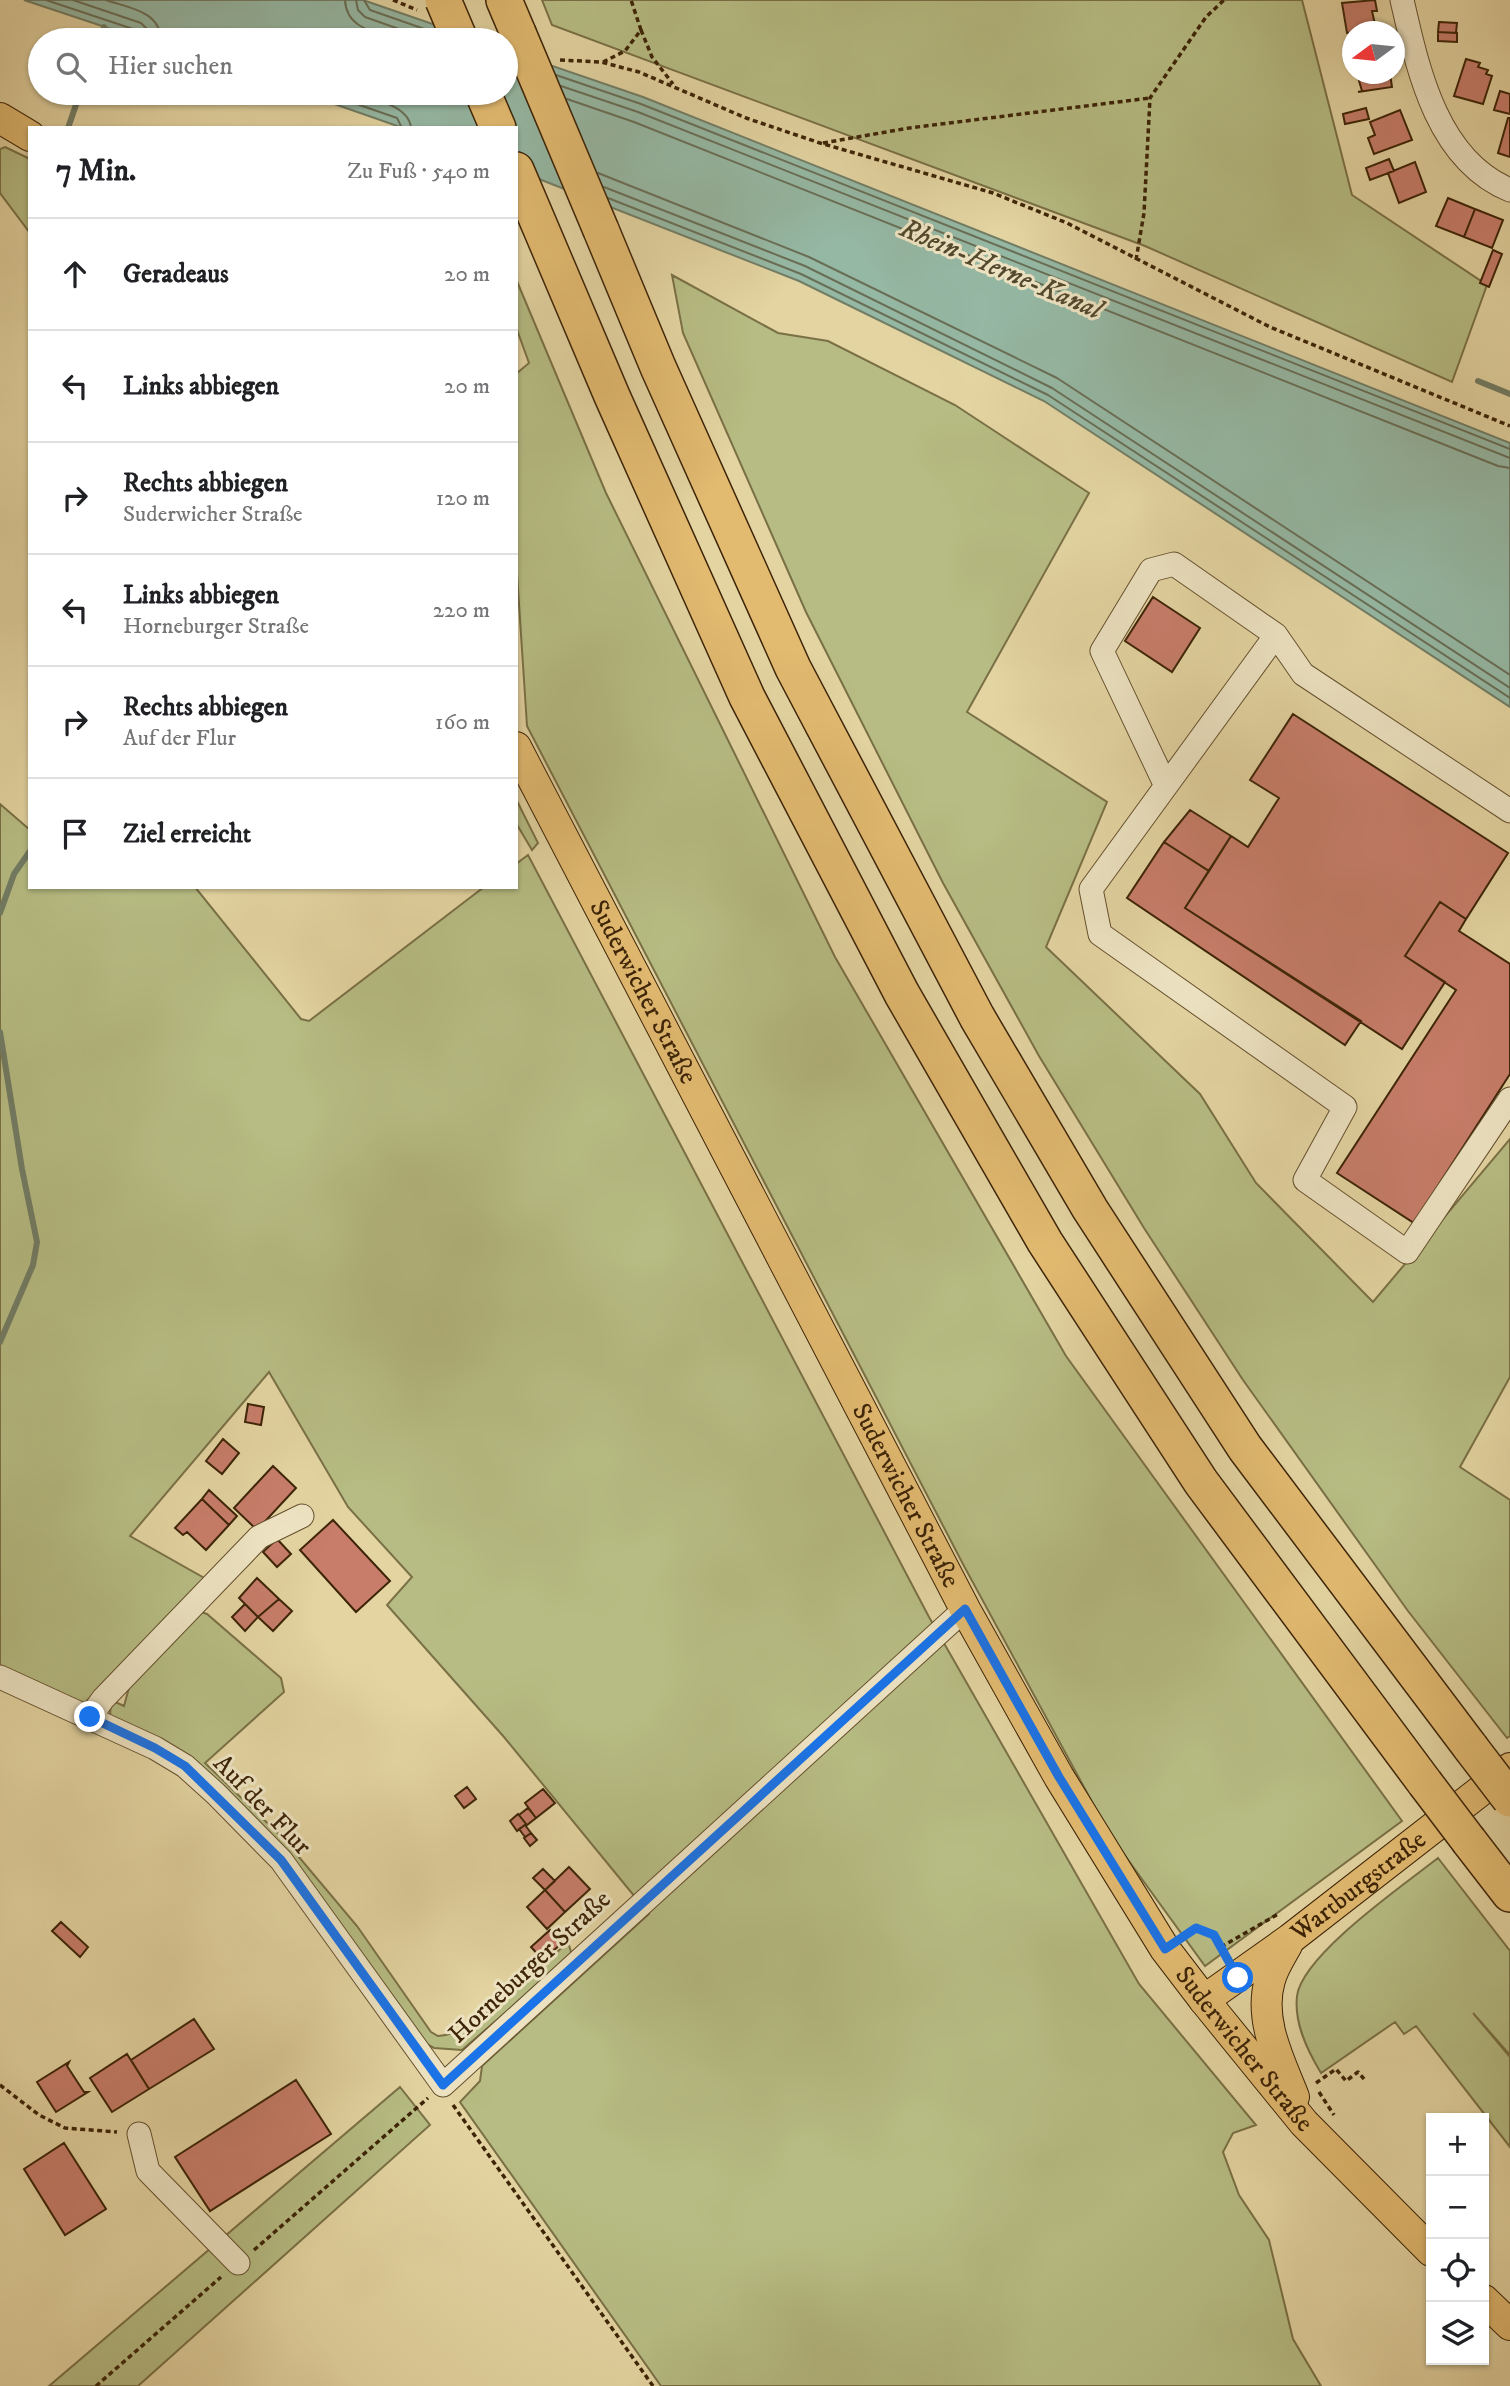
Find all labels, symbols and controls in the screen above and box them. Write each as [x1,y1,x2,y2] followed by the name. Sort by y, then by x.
[1342,21,1405,84] north arrow
[28,28,518,105] search box
[52,48,90,86] icon: search
[108,50,233,83] text: Hier suchen
[56,153,136,190] text: 7 Min.
[347,157,490,186] text: Zu Fuß · 540 m
[894,210,1110,328] water label: Rhein-Herne-Kanal
[56,255,94,293] icon: ahead
[123,258,229,291] text: Geradeaus
[444,260,490,289] text: 20 m
[56,367,94,405] icon: left
[123,370,279,403] text: Links abbiegen
[444,372,490,401] text: 20 m
[123,467,288,500] text: Rechts abbiegen
[56,479,94,517] icon: right
[436,484,490,513] text: 120 m
[123,500,303,529] text: Suderwicher Straße
[123,579,279,612] text: Links abbiegen
[56,591,94,629] icon: left
[433,596,490,625] text: 220 m
[123,612,309,641] text: Horneburger Straße
[123,691,288,724] text: Rechts abbiegen
[56,703,94,741] icon: right
[435,708,490,737] text: 160 m
[123,724,236,753] text: Auf der Flur
[56,815,94,853] icon: arrive
[123,818,251,851] text: Ziel erreicht
[582,894,705,1090] street label: Suderwicher Straße
[844,1398,967,1593] street label: Suderwicher Straße
[74,1701,105,1732] route end
[206,1748,318,1863] street label: Auf der Flur
[1283,1823,1433,1949] street label: Wartburgstraße
[442,1883,618,2051] street label: Horneburger Straße
[1168,1960,1320,2139] street label: Suderwicher Straße
[1222,1962,1253,1993] route start
[1426,2113,1489,2365] map controls
[1426,2113,1489,2176] button: +
[1426,2176,1489,2239] button: −
[1426,2239,1489,2302] button: locate
[1426,2302,1489,2365] button: layers

